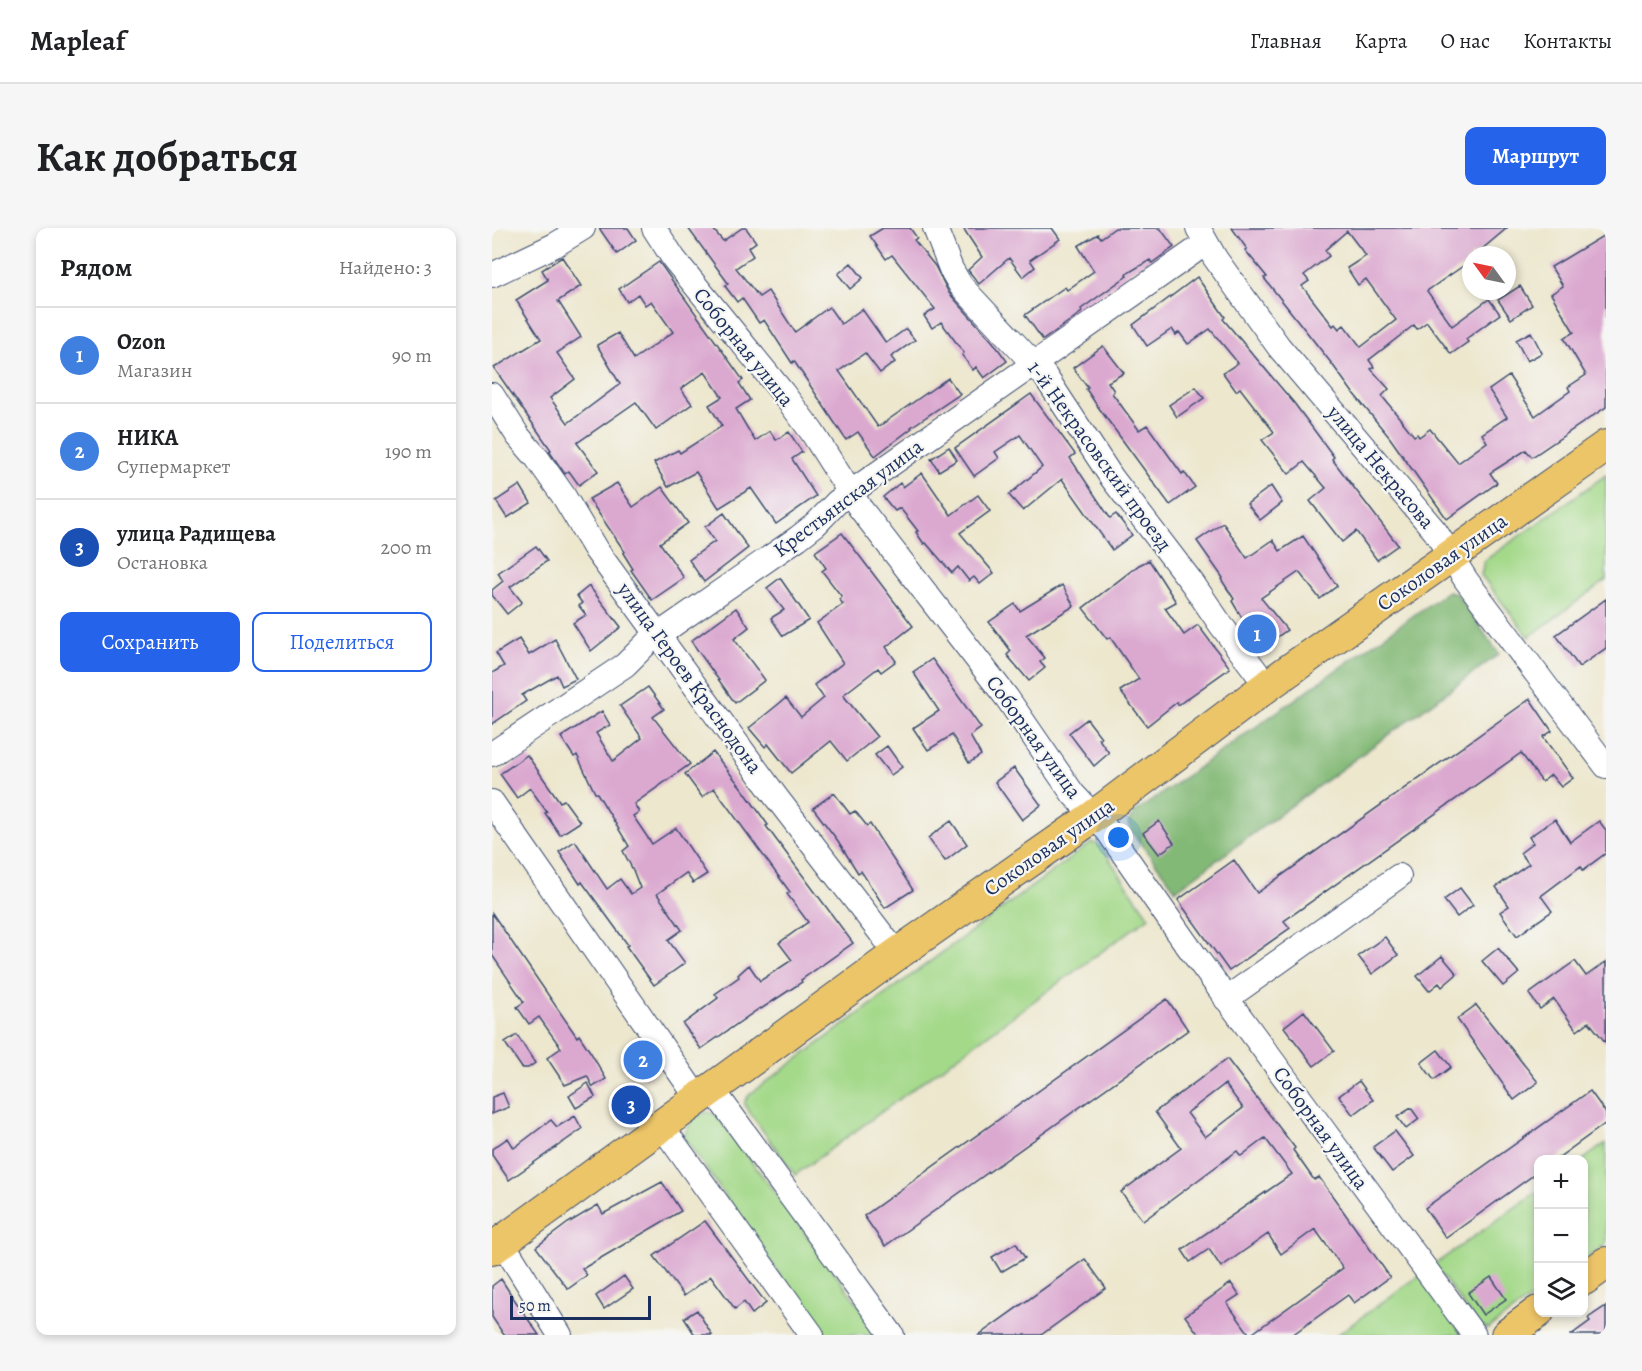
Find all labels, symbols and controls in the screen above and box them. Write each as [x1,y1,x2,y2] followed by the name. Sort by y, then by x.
[30,22,125,60] text: Mapleaf
[1250,27,1322,55] text: Главная
[1355,27,1407,55] text: Карта
[1440,27,1490,55] text: О нас
[1523,27,1612,55] text: Контакты
[1465,127,1606,185] button: Маршрут
[36,128,298,185] text: Как добраться
[1462,246,1516,300] north arrow
[60,250,132,285] text: Рядом
[339,254,432,281] text: Найдено: 3
[687,282,801,413] street label: Соборная улица
[117,327,166,357] text: Ozon
[76,342,83,369] text: 1
[392,342,432,369] text: 90 m
[1021,355,1179,557] street label: 1-й Некрасовский проезд
[117,357,192,384] text: Магазин
[1320,398,1441,535] street label: улица Некрасова
[117,423,178,453] text: НИКА
[767,432,929,564] street label: Крестьянская улица
[75,438,84,465] text: 2
[385,438,432,465] text: 190 m
[117,453,231,480] text: Супермаркет
[1371,506,1513,617] street label: Соколовая улица
[117,519,276,549] text: улица Радищева
[75,534,84,561] text: 3
[381,534,432,561] text: 200 m
[117,549,208,576] text: Остановка
[610,576,769,780] street label: улица Героев Краснодона
[60,612,240,672] button: Сохранить
[252,612,432,672] button: Поделиться
[1238,612,1276,656] pin: 1
[980,670,1088,804] street label: Соборная улица
[978,791,1120,902] street label: Соколовая улица
[1104,823,1133,852] your location
[624,1038,662,1082] pin: 2
[1267,1061,1375,1195] street label: Соборная улица
[612,1082,650,1128] pin: 3
[1534,1155,1588,1317] map controls
[1534,1155,1588,1209] button: +
[1534,1209,1588,1263] button: −
[1534,1263,1588,1317] button: layers
[510,1293,651,1320] scale bar
[519,1295,551,1317] text: 50 m

